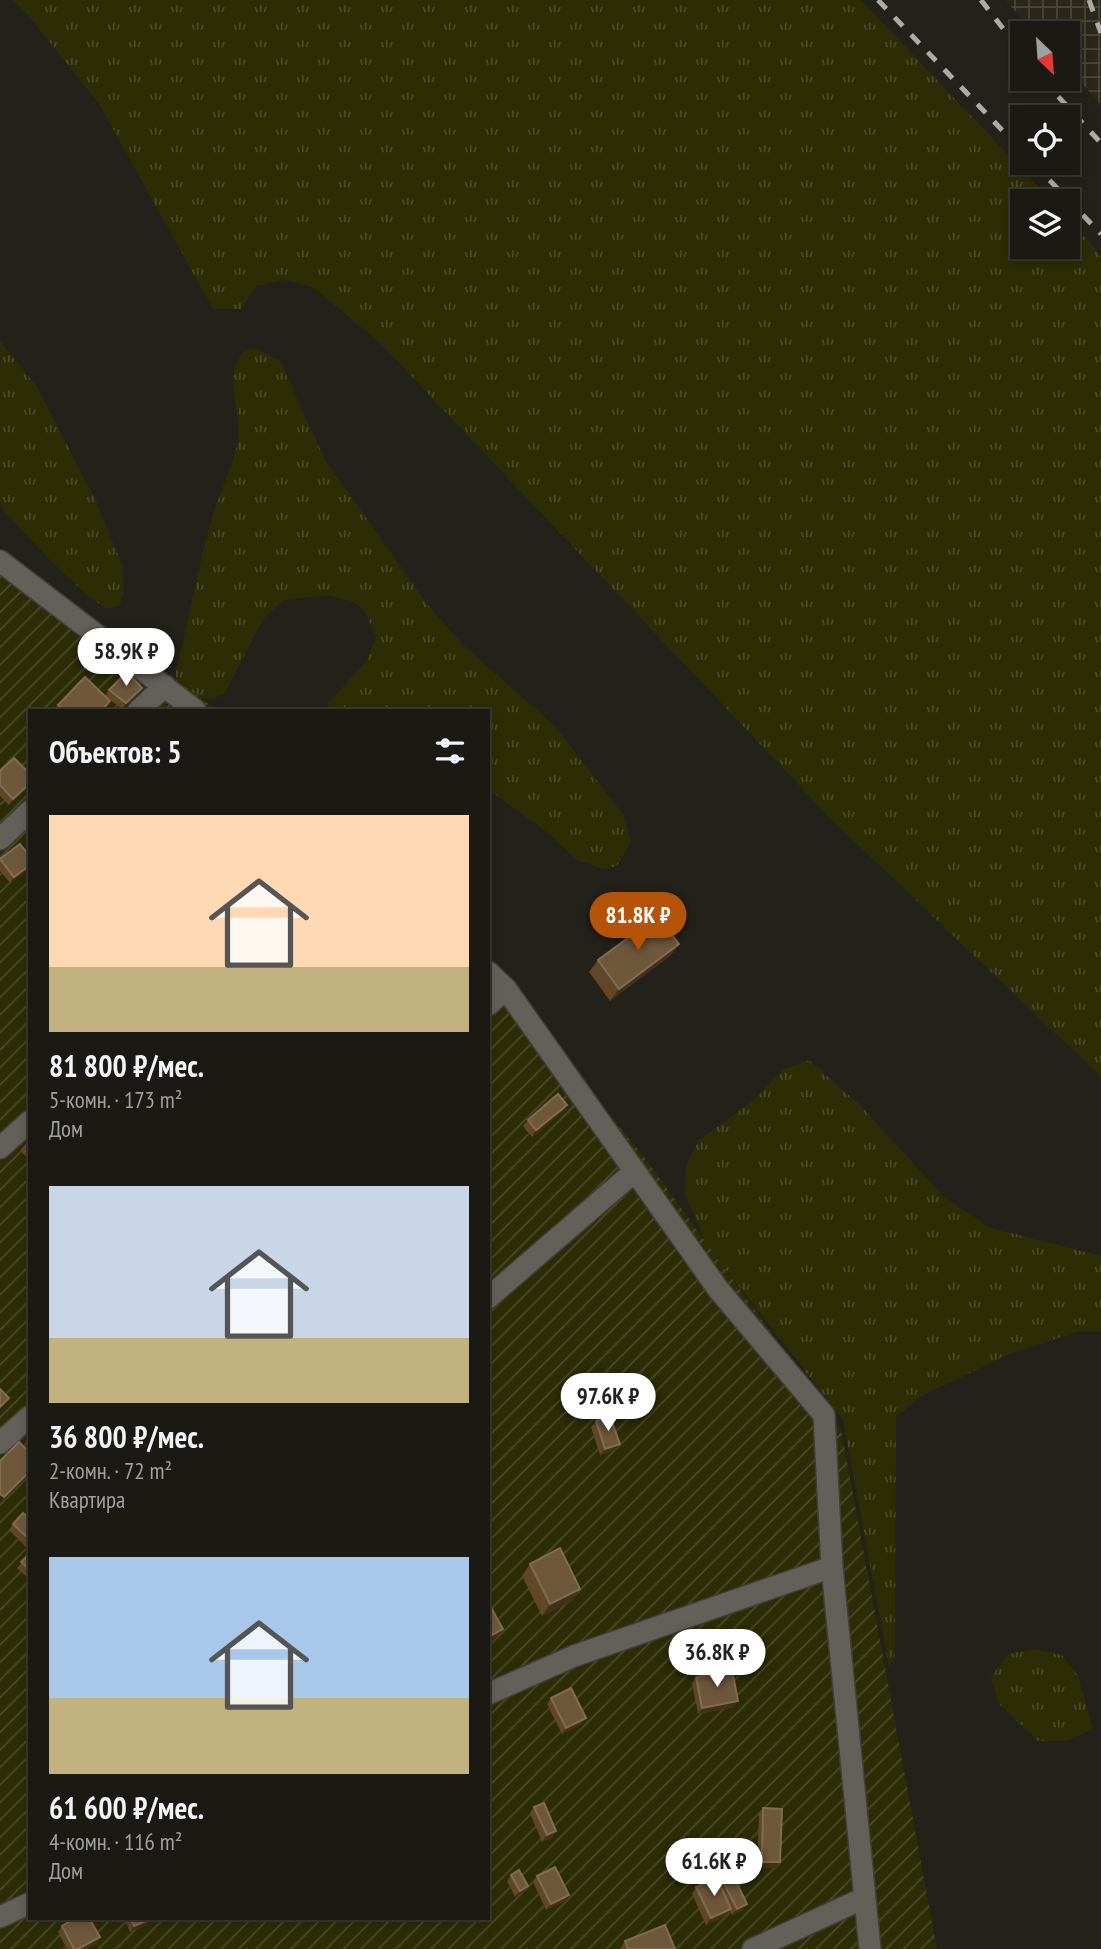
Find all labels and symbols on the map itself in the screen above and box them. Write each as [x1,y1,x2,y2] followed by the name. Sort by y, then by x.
[1010,21,1080,91] north arrow
[61,628,191,688] pin: 58.9K ₽
[573,892,703,952] pin: 81.8K ₽
[543,1374,673,1433] pin: 97.6K ₽
[652,1630,782,1689] pin: 36.8K ₽
[649,1839,779,1898] pin: 61.6K ₽

